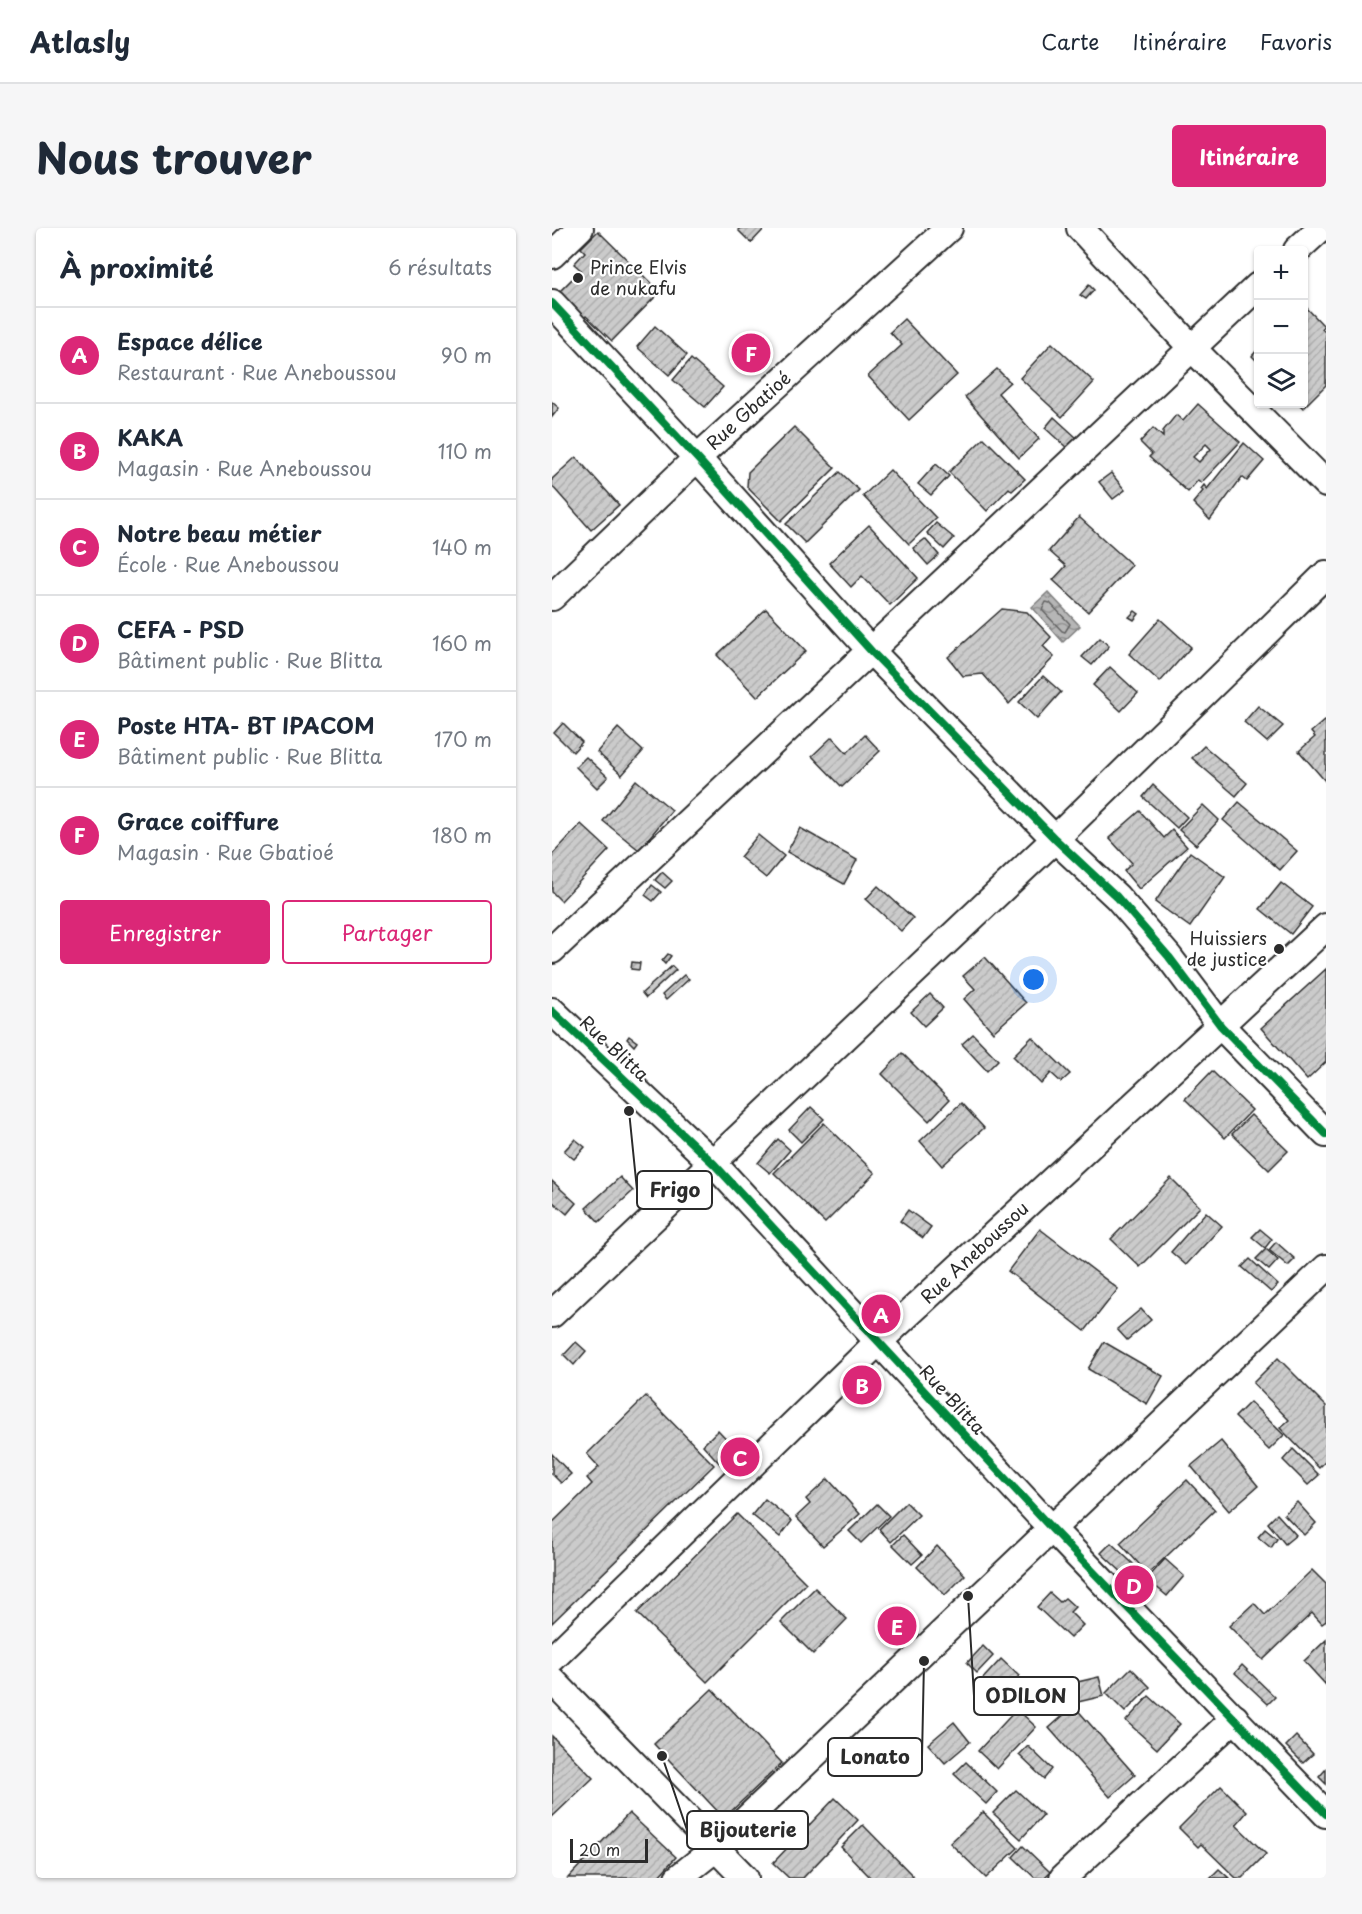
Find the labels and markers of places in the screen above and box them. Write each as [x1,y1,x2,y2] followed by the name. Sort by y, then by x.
[590,253,687,301] place label: Prince Elvis de nukafu
[571,271,585,285] marker: Prince Elvis de nukafu
[732,330,770,376] pin: F
[1187,924,1267,972] place label: Huissiers de justice
[1272,942,1286,956] marker: Huissiers de justice
[637,1171,712,1209] callout: Frigo
[862,1292,900,1336] pin: A
[842,1362,882,1408] pin: B
[720,1434,759,1480] pin: C
[1114,1562,1154,1608] pin: D
[878,1604,916,1648] pin: E
[974,1677,1079,1715] callout: ODILON
[828,1738,922,1776] callout: Lonato
[687,1811,808,1849] callout: Bijouterie

